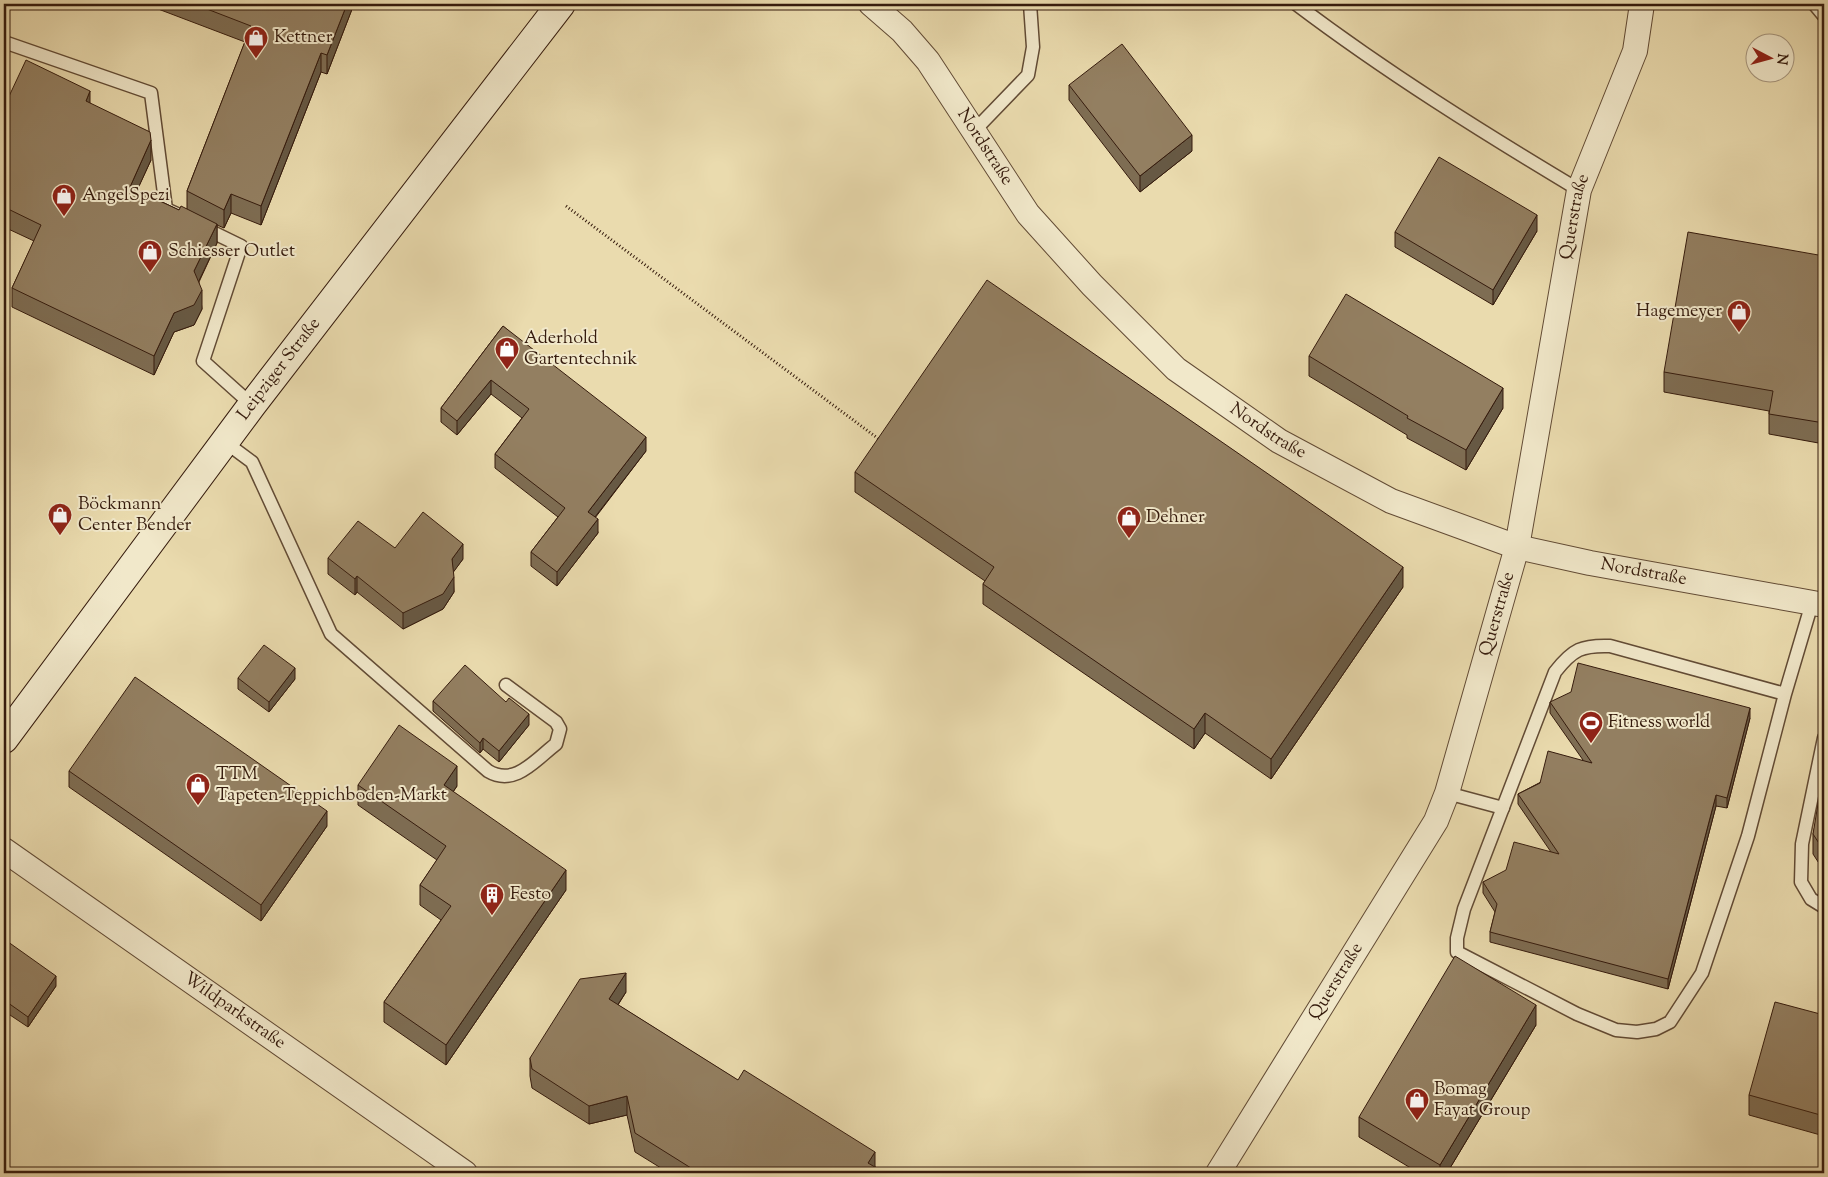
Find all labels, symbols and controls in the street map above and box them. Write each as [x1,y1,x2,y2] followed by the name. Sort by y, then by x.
[243,25,269,59] shop icon: Kettner
[274,25,333,51] place label: Kettner
[1746,32,1796,82] north arrow
[1770,53,1791,66] text: N
[950,104,1019,191] street label: Nordstraße
[1554,170,1597,262] street label: Querstraße
[51,183,77,217] shop icon: AngelSpezi
[82,183,170,209] place label: AngelSpezi
[137,239,163,273] shop icon: Schiesser Outlet
[168,239,295,265] place label: Schiesser Outlet
[1636,299,1722,325] place label: Hagemeyer
[1726,299,1752,333] shop icon: Hagemeyer
[232,312,328,426] street label: Leipziger Straße
[524,326,637,373] place label: Aderhold Gartentechnik
[494,336,520,370] shop icon: Aderhold Gartentechnik
[1224,397,1311,466] street label: Nordstraße
[78,492,192,539] place label: Böckmann Center Bender
[47,502,73,536] shop icon: Böckmann Center Bender
[1116,505,1142,539] shop icon: Dehner
[1146,505,1205,531] place label: Dehner
[1598,552,1689,593] street label: Nordstraße
[1473,569,1522,660] street label: Querstraße
[1578,710,1604,744] sports icon: Fitness world
[1608,710,1710,736] place label: Fitness world
[216,762,447,809] place label: TTM Tapeten-Teppichboden-Markt
[185,772,211,806] shop icon: TTM Tapeten-Teppichboden-Markt
[479,882,505,916] building icon: Festo
[510,882,551,908] place label: Festo
[1303,938,1370,1025] street label: Querstraße
[178,966,291,1056] street label: Wildparkstraße
[1434,1077,1531,1124] place label: Bomag Fayat Group
[1404,1087,1430,1121] shop icon: Bomag Fayat Group

